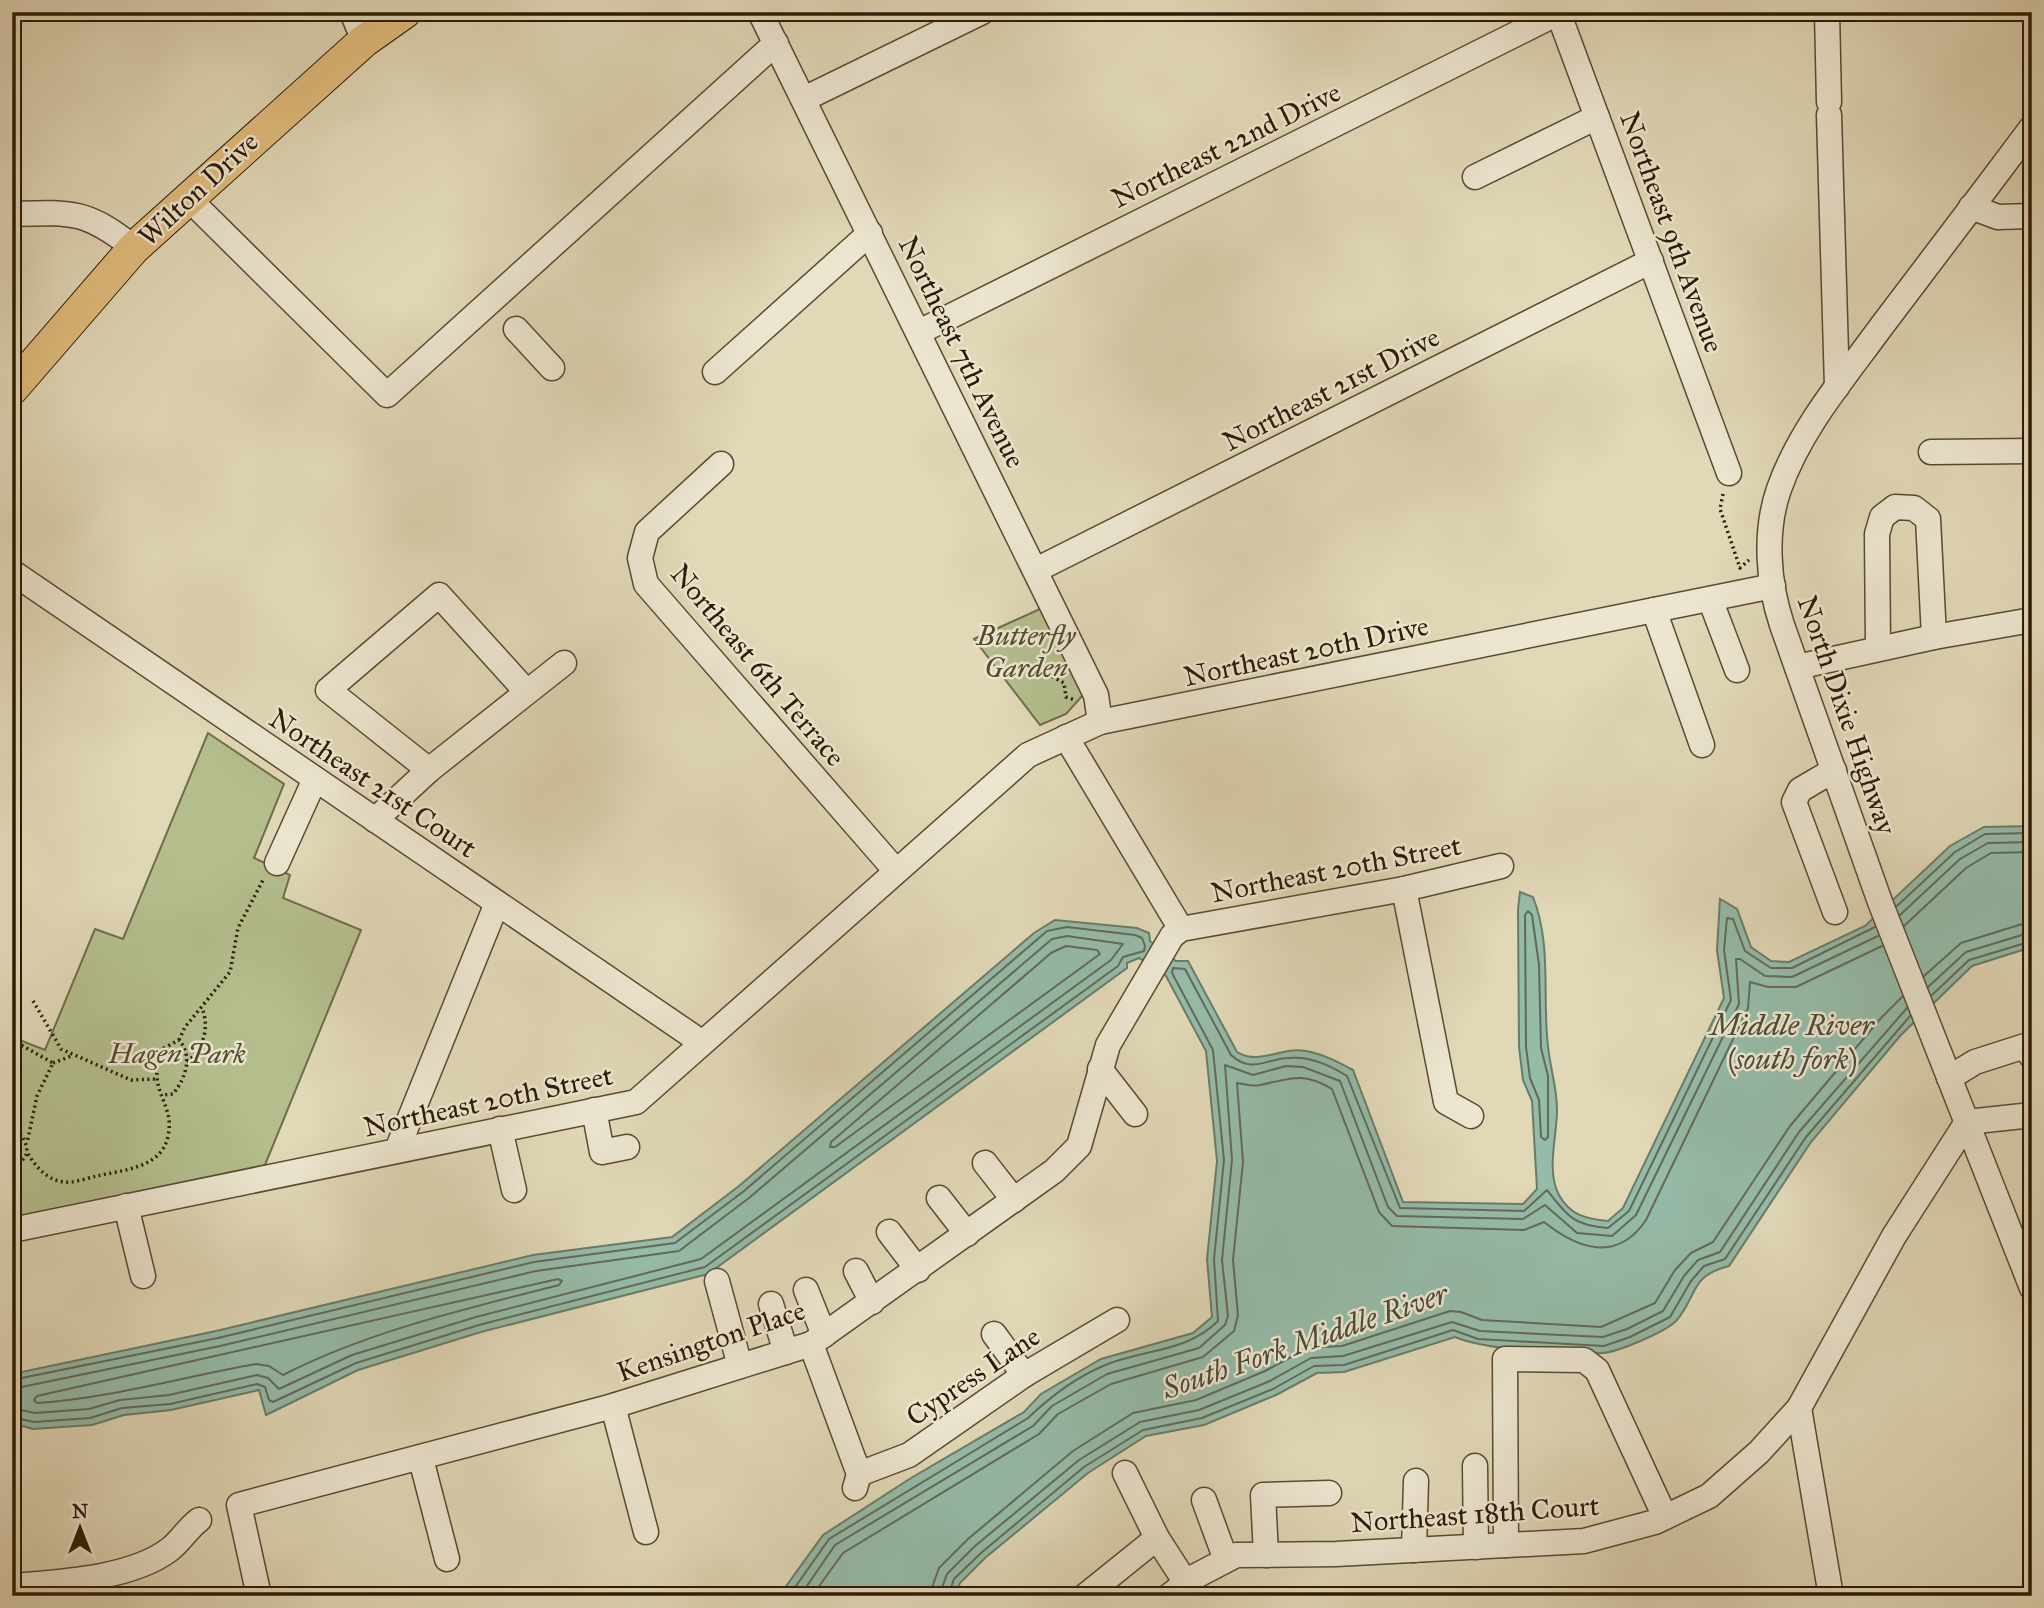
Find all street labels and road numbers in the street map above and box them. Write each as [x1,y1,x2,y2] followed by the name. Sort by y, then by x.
[1106,74,1346,216] street label: Northeast 22nd Drive
[1612,107,1732,357] street label: Northeast 9th Avenue
[131,124,265,254] street label: Wilton Drive
[891,230,1033,474] street label: Northeast 7th Avenue
[1217,319,1445,459] street label: Northeast 21st Drive
[663,557,853,773] street label: Northeast 6th Terrace
[1790,591,1905,840] street label: North Dixie Highway
[1180,608,1432,694] street label: Northeast 20th Drive
[263,701,483,865] street label: Northeast 21st Court
[1208,828,1464,910] street label: Northeast 20th Street
[360,1057,616,1145] street label: Northeast 20th Street
[612,1292,810,1390] street label: Kensington Place
[899,1318,1047,1434] street label: Cypress Lane
[1349,1488,1601,1540] street label: Northeast 18th Court

